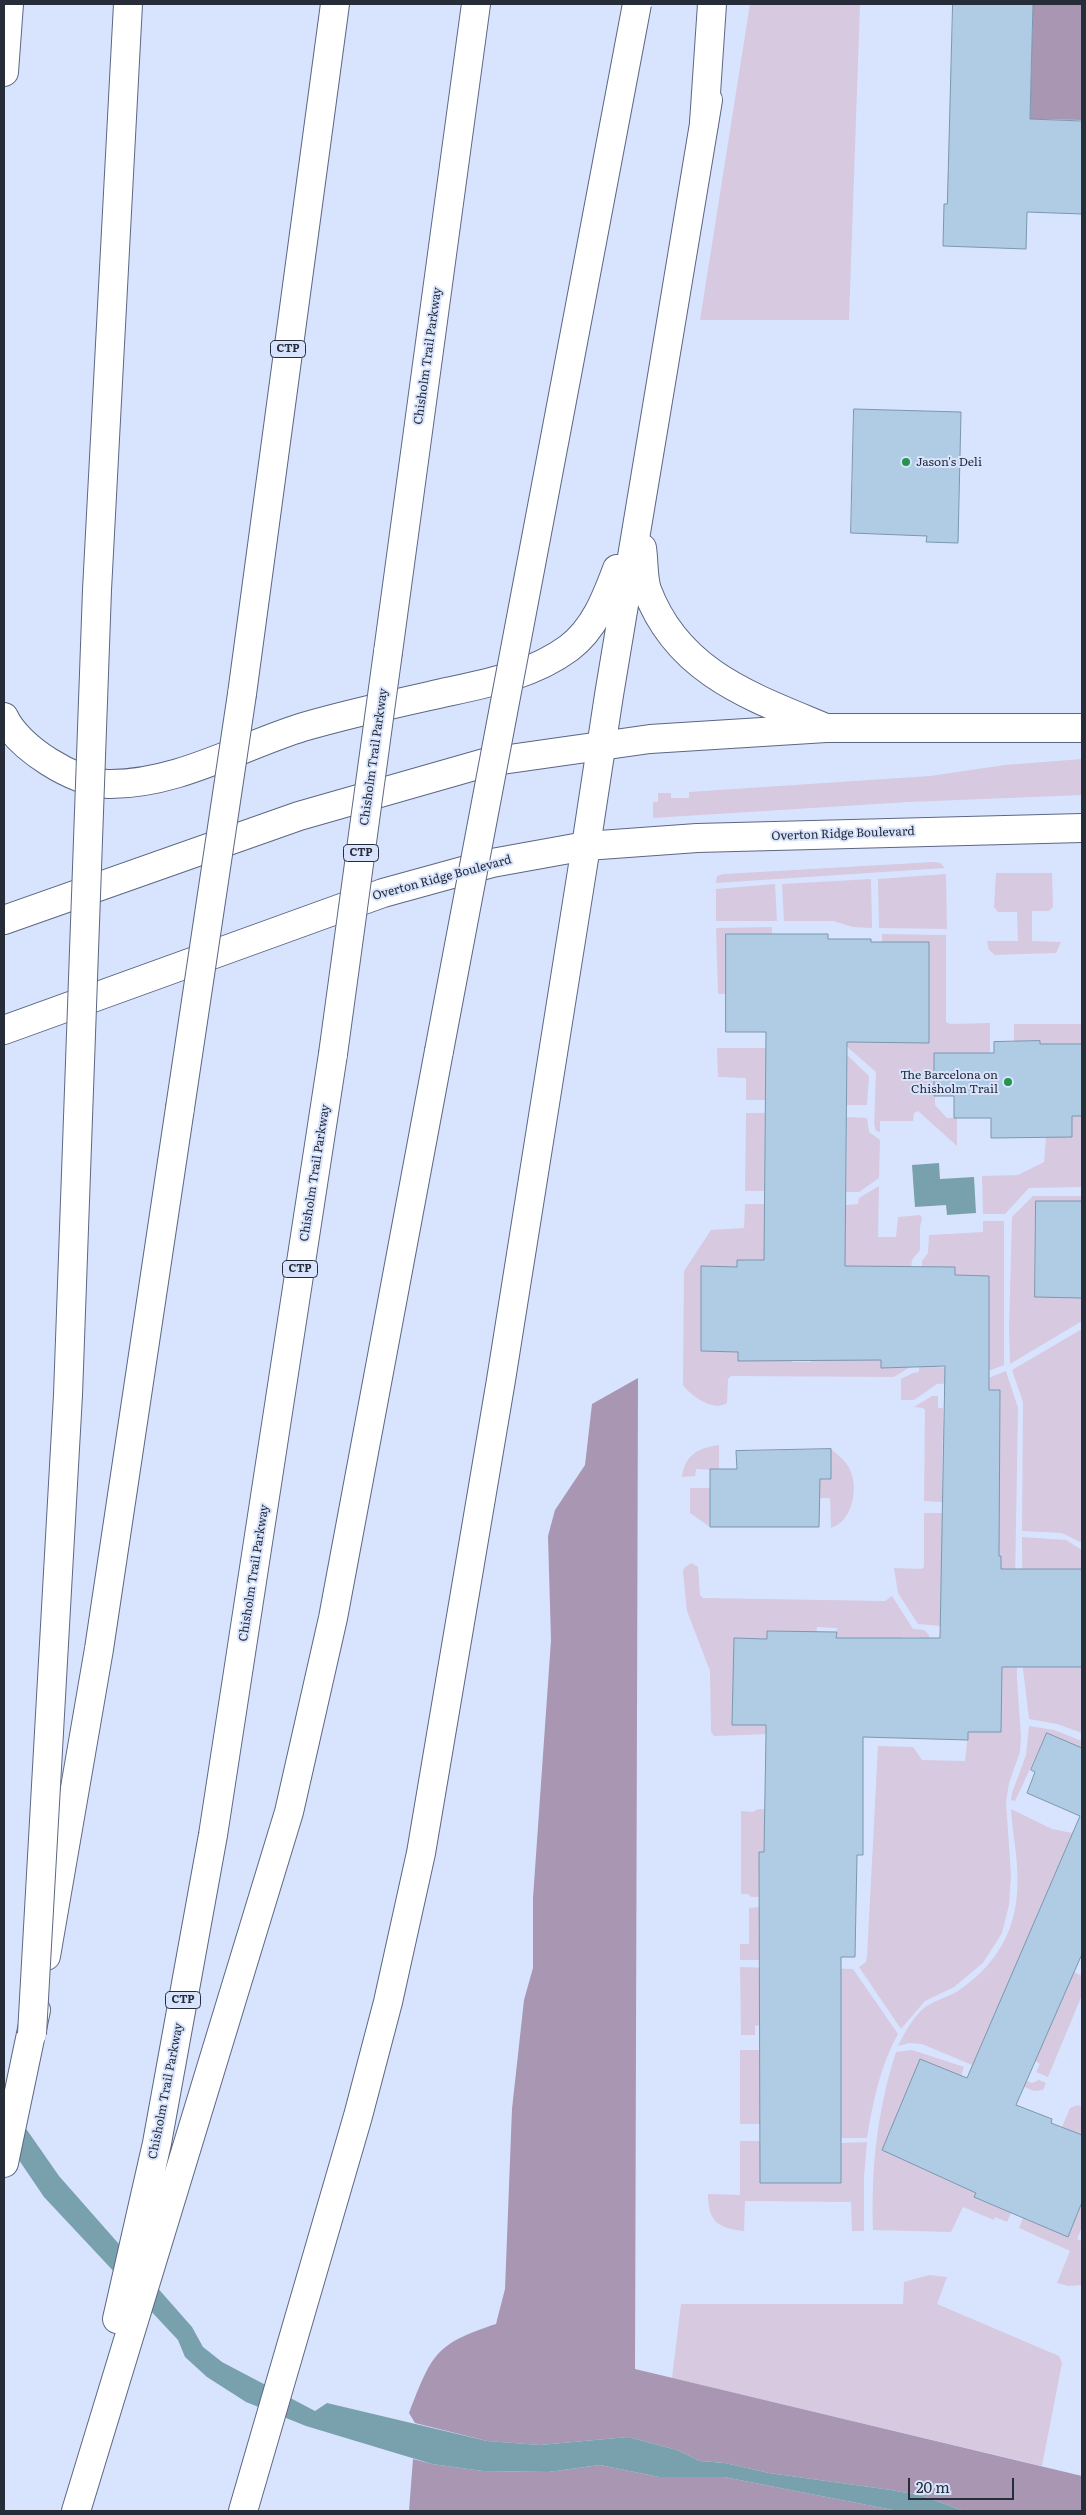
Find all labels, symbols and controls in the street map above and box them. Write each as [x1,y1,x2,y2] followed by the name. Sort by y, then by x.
[411,286,445,426] street label: Chisholm Trail Parkway
[270,340,306,358] road number: CTP
[916,455,982,469] place label: Jason's Deli
[900,456,912,468] marker: Jason's Deli
[357,687,391,827] street label: Chisholm Trail Parkway
[771,824,915,844] street label: Overton Ridge Boulevard
[344,844,378,861] road number: CTP
[371,852,513,904] street label: Overton Ridge Boulevard
[900,1068,998,1096] place label: The Barcelona on Chisholm Trail
[1002,1076,1014,1088] marker: The Barcelona on Chisholm Trail
[297,1103,333,1243] street label: Chisholm Trail Parkway
[282,1260,318,1278] road number: CTP
[236,1503,272,1643] street label: Chisholm Trail Parkway
[166,1992,200,2008] road number: CTP
[146,2022,186,2160] street label: Chisholm Trail Parkway
[911,2468,1017,2500] scale bar
[916,2475,950,2498] text: 20 m

